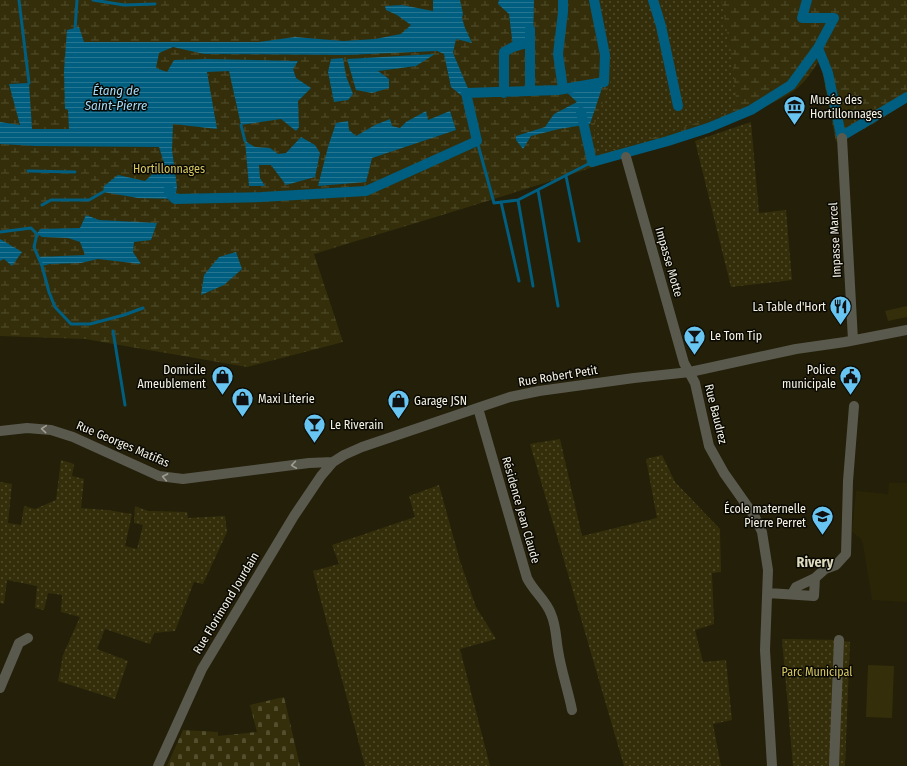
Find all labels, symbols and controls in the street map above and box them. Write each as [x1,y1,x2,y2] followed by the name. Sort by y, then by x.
[84,83,147,113] water label: Étang de Saint-Pierre
[810,93,882,121] place label: Musée des Hortillonnages
[782,94,808,127] museum icon: Musée des Hortillonnages
[133,162,205,176] park label: Hortillonnages
[826,202,844,278] street label: Impasse Marcel
[652,226,686,298] street label: Impasse Motte
[828,294,854,327] restaurant icon: La Table d'Hort
[752,300,826,314] place label: La Table d'Hort
[681,323,707,356] bar icon: Le Tom Tip
[710,329,762,343] place label: Le Tom Tip
[137,363,206,391] place label: Domicile Ameublement
[517,363,599,389] street label: Rue Robert Petit
[782,363,836,391] place label: Police municipale
[209,364,235,397] shop icon: Domicile Ameublement
[838,364,864,397] public building icon: Police municipale
[702,383,730,446] street label: Rue Baudrez
[229,386,255,419] shop icon: Maxi Literie
[385,388,411,421] shop icon: Garage JSN
[258,392,315,406] place label: Maxi Literie
[414,394,467,408] place label: Garage JSN
[302,412,328,445] bar icon: Le Riverain
[74,418,172,470] street label: Rue Georges Matifas
[330,418,384,432] place label: Le Riverain
[41,425,47,434] one-way arrow
[499,455,543,565] street label: Résidence Jean Claude
[291,460,297,469] one-way arrow
[162,473,168,481] one-way arrow
[724,501,806,530] place label: École maternelle Pierre Perret
[809,503,835,536] school or university icon: École maternelle Pierre Perret
[190,550,262,656] street label: Rue Florimond Jourdain
[797,554,834,571] district label: Rivery
[782,665,852,679] park label: Parc Municipal

